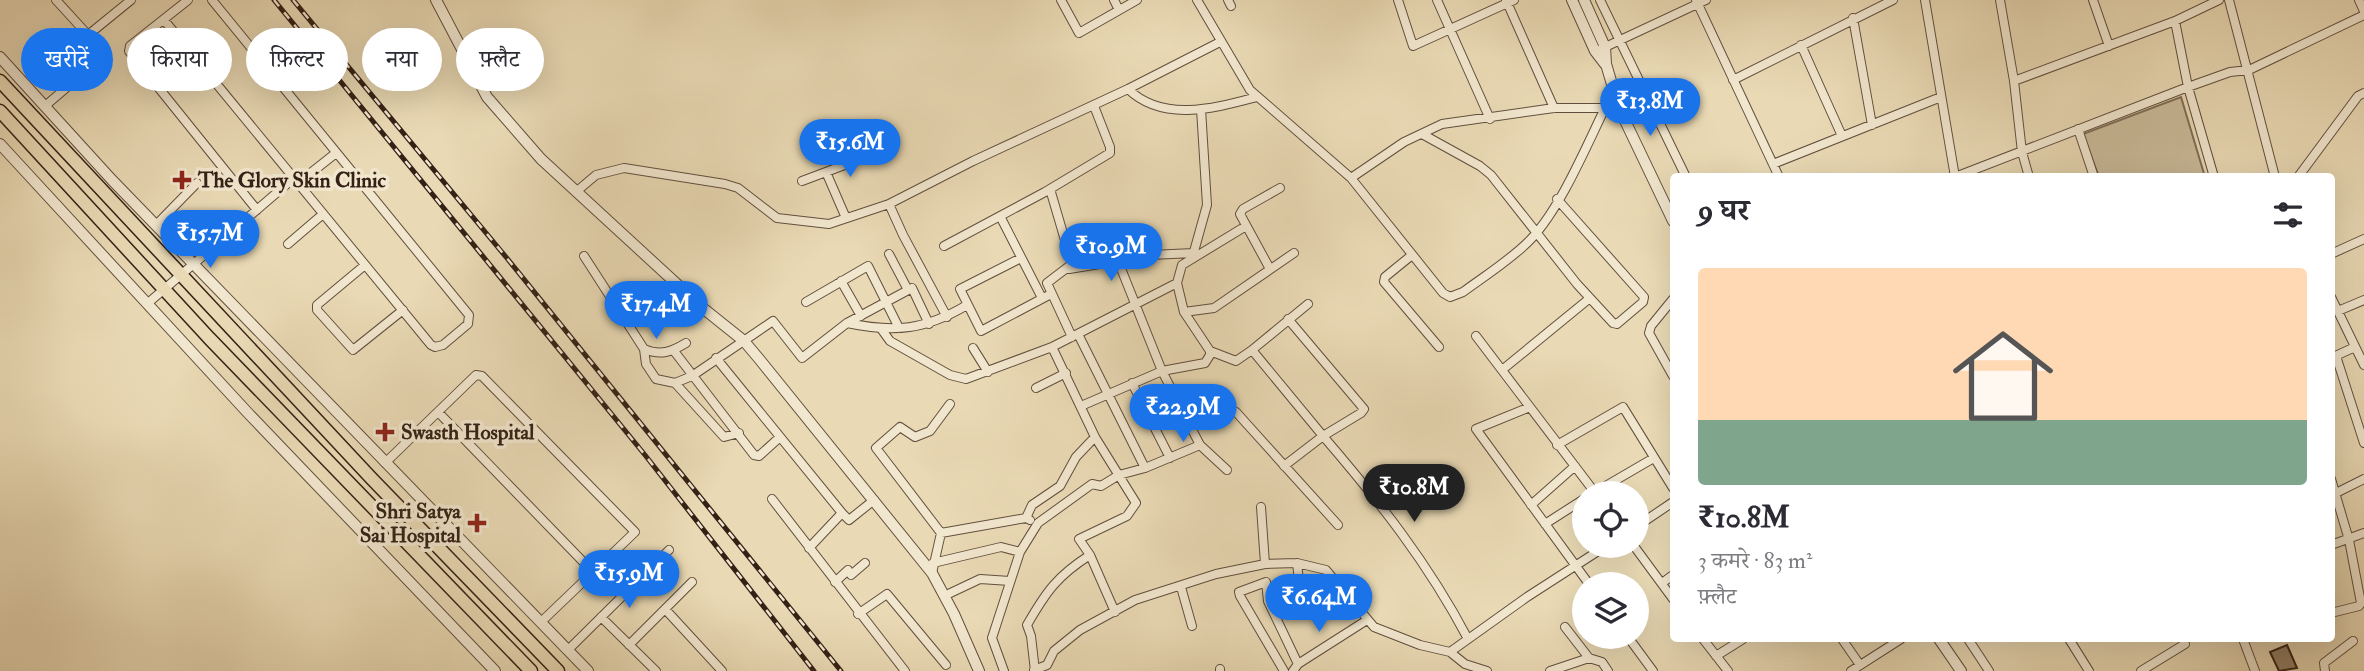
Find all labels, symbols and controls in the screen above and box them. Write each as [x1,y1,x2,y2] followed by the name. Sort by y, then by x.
[21,28,113,91] chip: खरीदें
[127,28,232,91] chip: किराया
[246,28,348,91] chip: फ़िल्टर
[362,28,442,91] chip: नया
[456,28,544,91] chip: फ़्लैट
[1593,78,1707,138] pin: ₹13.8M
[1616,86,1684,115] text: ₹13.8M
[793,120,907,179] pin: ₹15.6M
[815,127,885,156] text: ₹15.6M
[197,167,387,194] place label: The Glory Skin Clinic
[172,170,192,190] marker: The Glory Skin Clinic
[1698,192,1749,229] text: 9 घर
[2269,196,2307,234] icon: filters
[153,210,267,270] pin: ₹15.7M
[176,218,244,247] text: ₹15.7M
[1054,224,1168,283] pin: ₹10.9M
[1075,231,1147,260] text: ₹10.9M
[599,282,713,341] pin: ₹17.4M
[621,289,691,318] text: ₹17.4M
[1940,313,2066,439] icon: home
[1126,384,1240,444] pin: ₹22.9M
[1146,392,1220,421] text: ₹22.9M
[401,419,535,446] place label: Swasth Hospital
[375,422,395,442] marker: Swasth Hospital
[1357,464,1471,524] pin: ₹10.8M
[1379,472,1449,501] text: ₹10.8M
[1572,481,1649,649] map controls
[1572,481,1649,558] button: locate
[360,498,462,549] place label: Shri Satya Sai Hospital
[1698,499,1790,536] text: ₹10.8M
[467,513,487,533] marker: Shri Satya Sai Hospital
[1698,546,1812,575] text: 3 कमरे · 83 m²
[572,550,686,610] pin: ₹15.9M
[594,558,664,587] text: ₹15.9M
[1572,572,1649,649] button: layers
[1262,574,1376,634] pin: ₹6.64M
[1281,582,1357,611] text: ₹6.64M
[1698,582,1736,611] text: फ़्लैट

